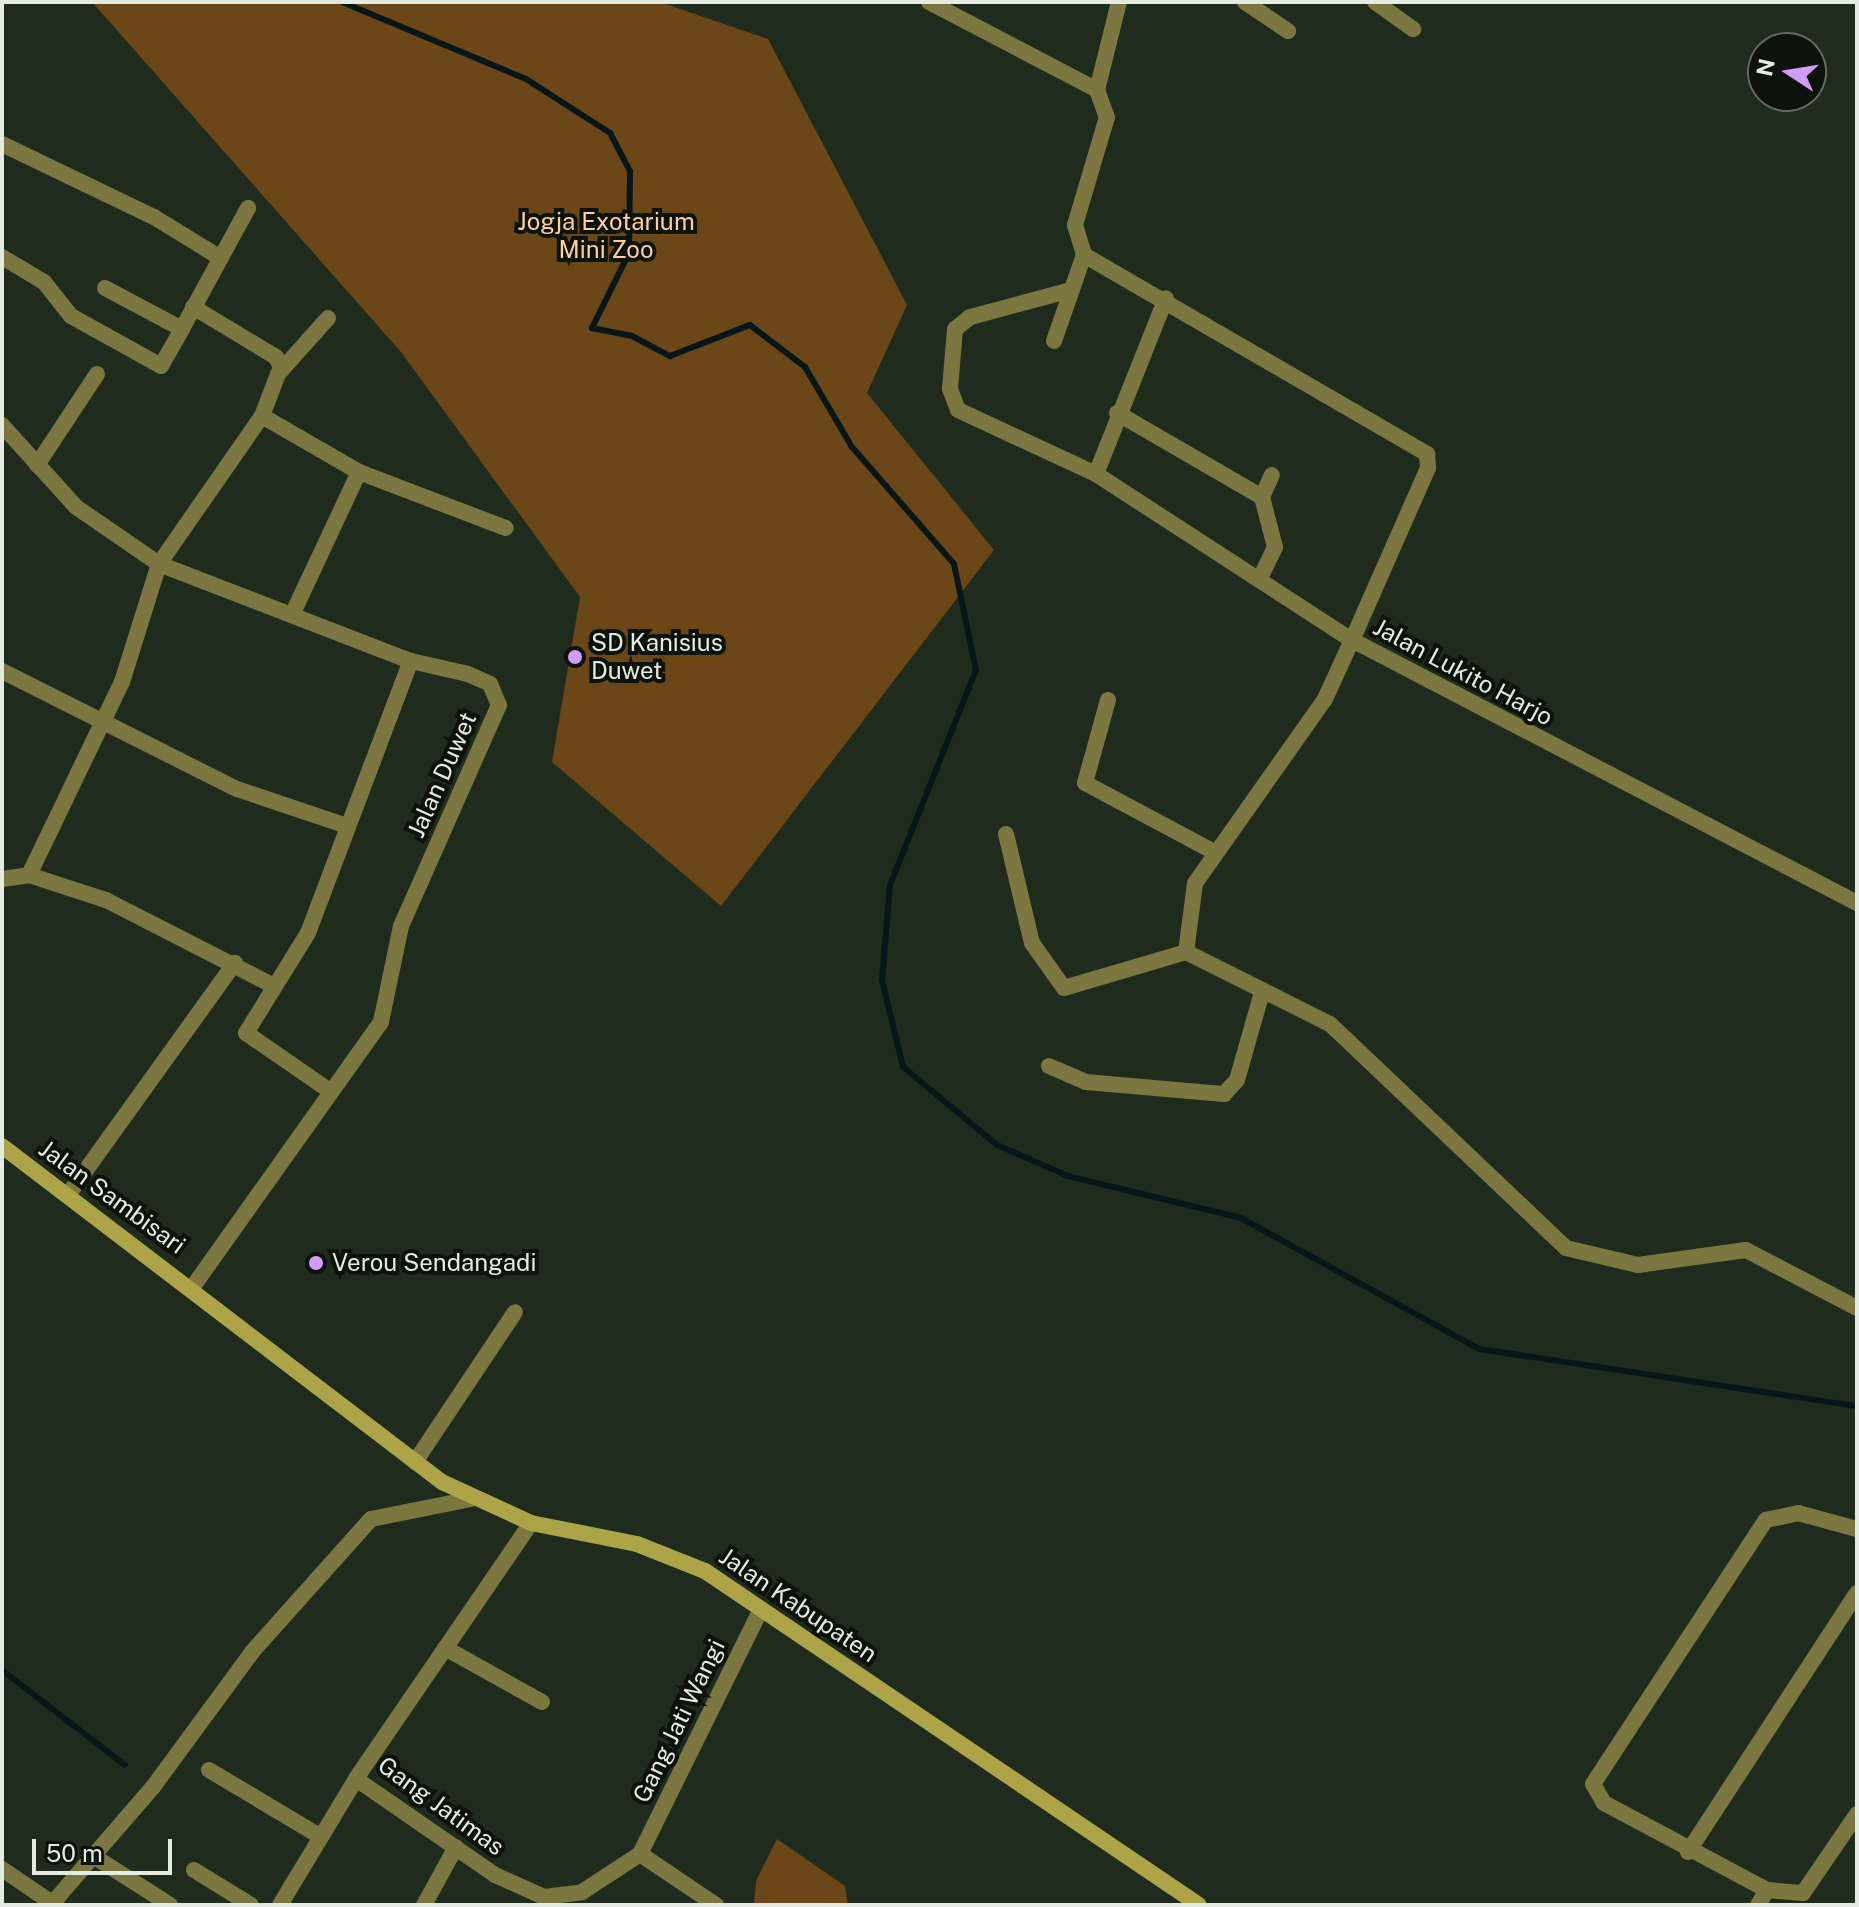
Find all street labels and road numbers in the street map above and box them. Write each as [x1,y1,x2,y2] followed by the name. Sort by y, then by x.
[1368,612,1558,732] street label: Jalan Lukito Harjo
[402,708,482,842] street label: Jalan Duwet
[33,1134,191,1260] street label: Jalan Sambisari
[714,1542,882,1668] street label: Jalan Kabupaten
[627,1634,731,1808] street label: Gang Jati Wangi
[372,1751,510,1861] street label: Gang Jatimas

